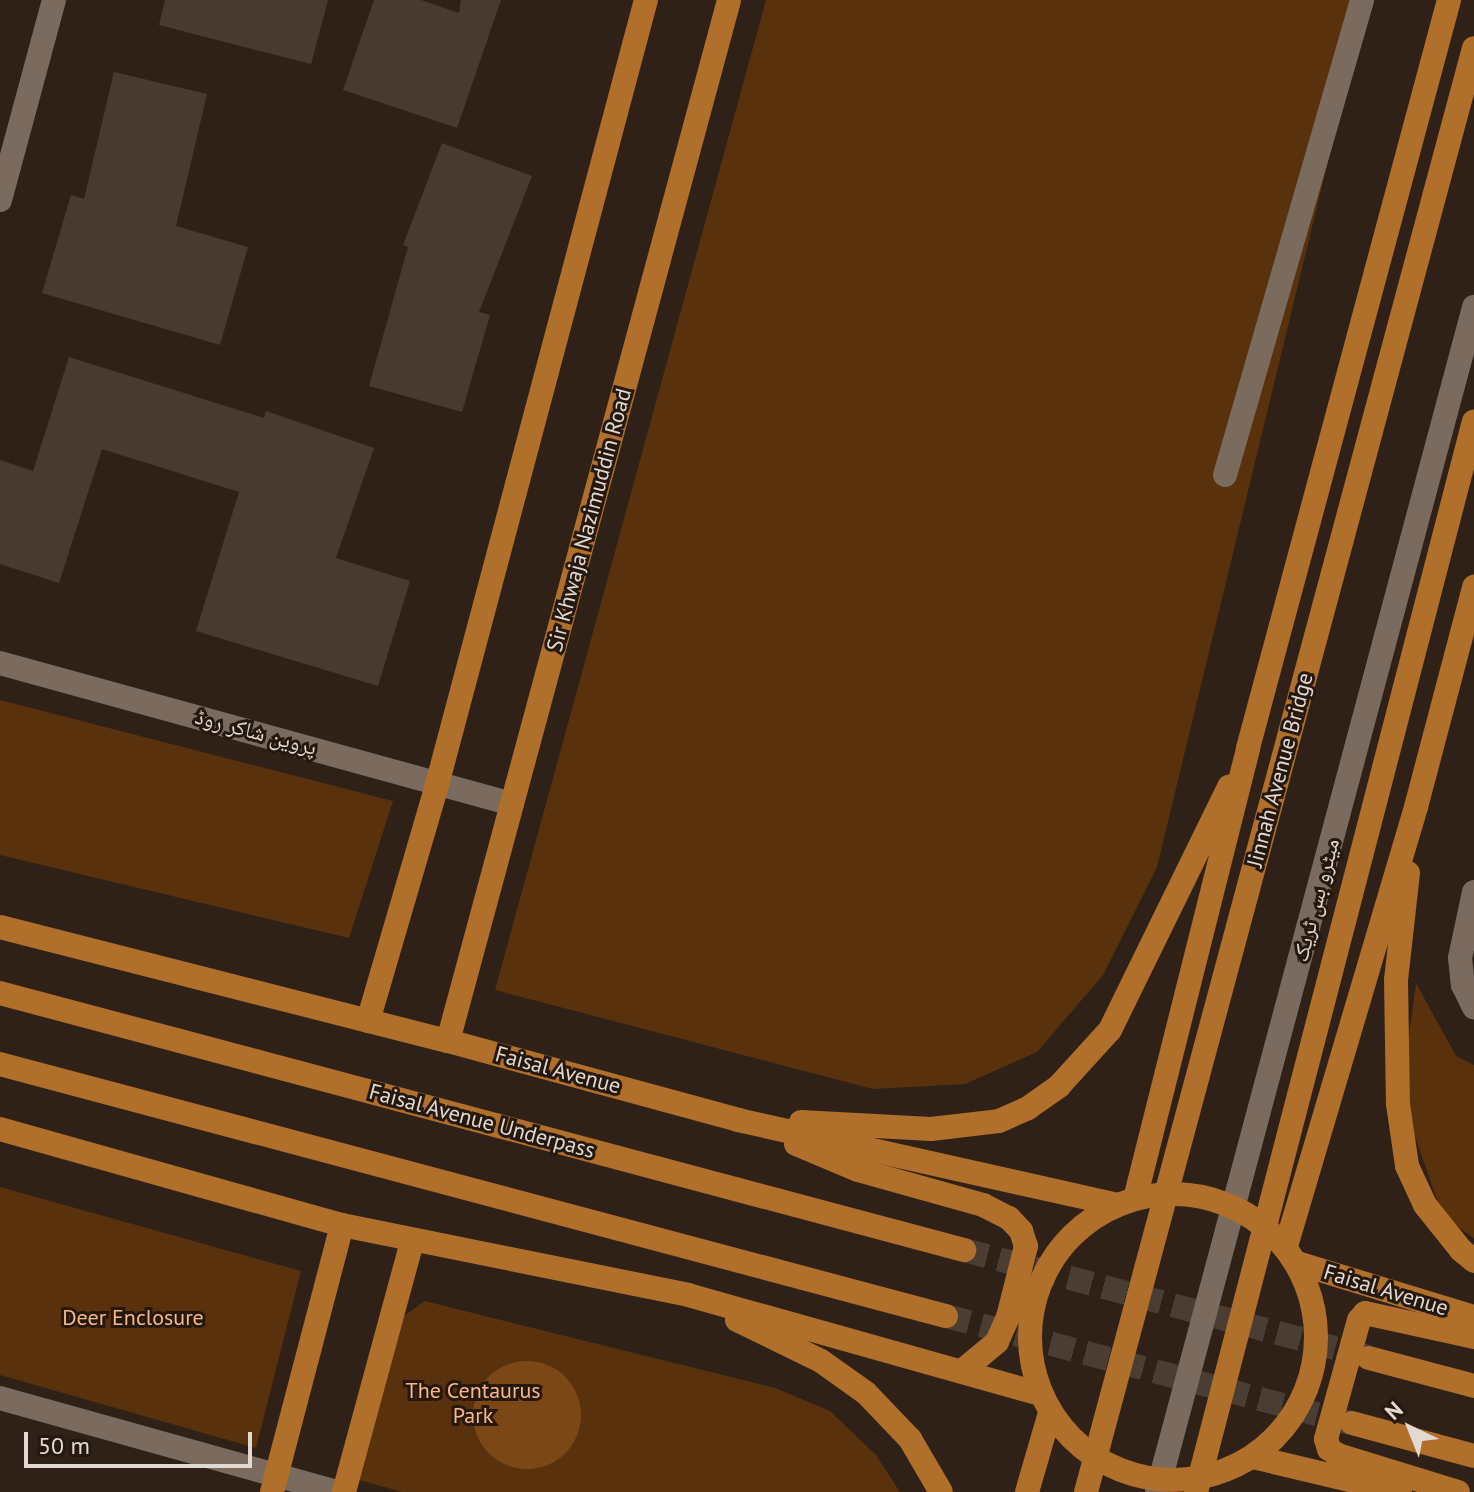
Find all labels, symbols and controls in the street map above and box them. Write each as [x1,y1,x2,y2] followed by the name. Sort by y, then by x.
[541,386,637,654] street label: Sir Khwaja Nazimuddin Road
[1241,670,1319,870] street label: Jinnah Avenue Bridge
[192,703,320,761] street label: پروین شاکر روڈ
[1287,836,1345,964] street label: میٹرو بس ٹریک
[492,1041,624,1099] street label: Faisal Avenue
[366,1078,598,1164] street label: Faisal Avenue Underpass
[1320,1258,1452,1322] street label: Faisal Avenue
[62,1305,204,1331] park label: Deer Enclosure
[405,1377,541,1428] park label: The Centaurus Park
[1370,1388,1450,1468] north arrow
[1379,1395,1408,1426] text: N
[28,1416,256,1466] scale bar
[38,1430,90,1461] text: 50 m

